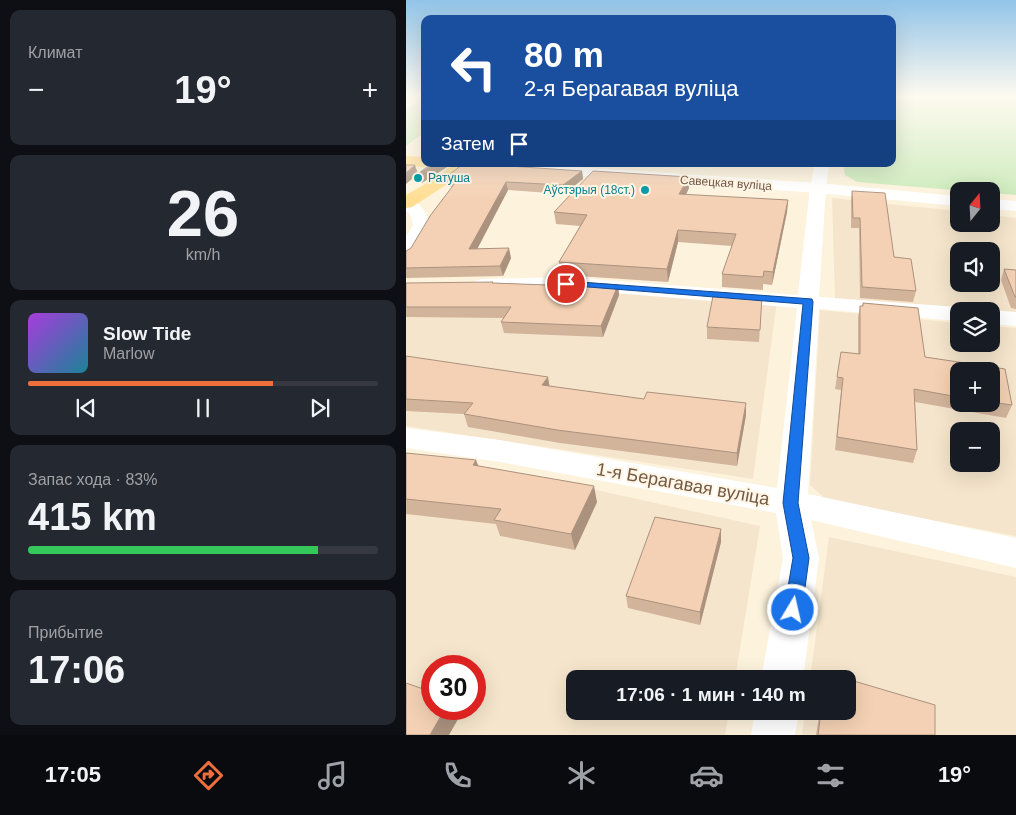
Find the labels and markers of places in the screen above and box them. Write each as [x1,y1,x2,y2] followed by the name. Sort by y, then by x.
[428,171,470,185] place label: Ратуша
[412,172,424,184] marker: Ратуша
[543,183,635,197] place label: Аўстэрыя (18ст.)
[639,184,651,196] marker: Аўстэрыя (18ст.)
[545,263,587,305] pin

